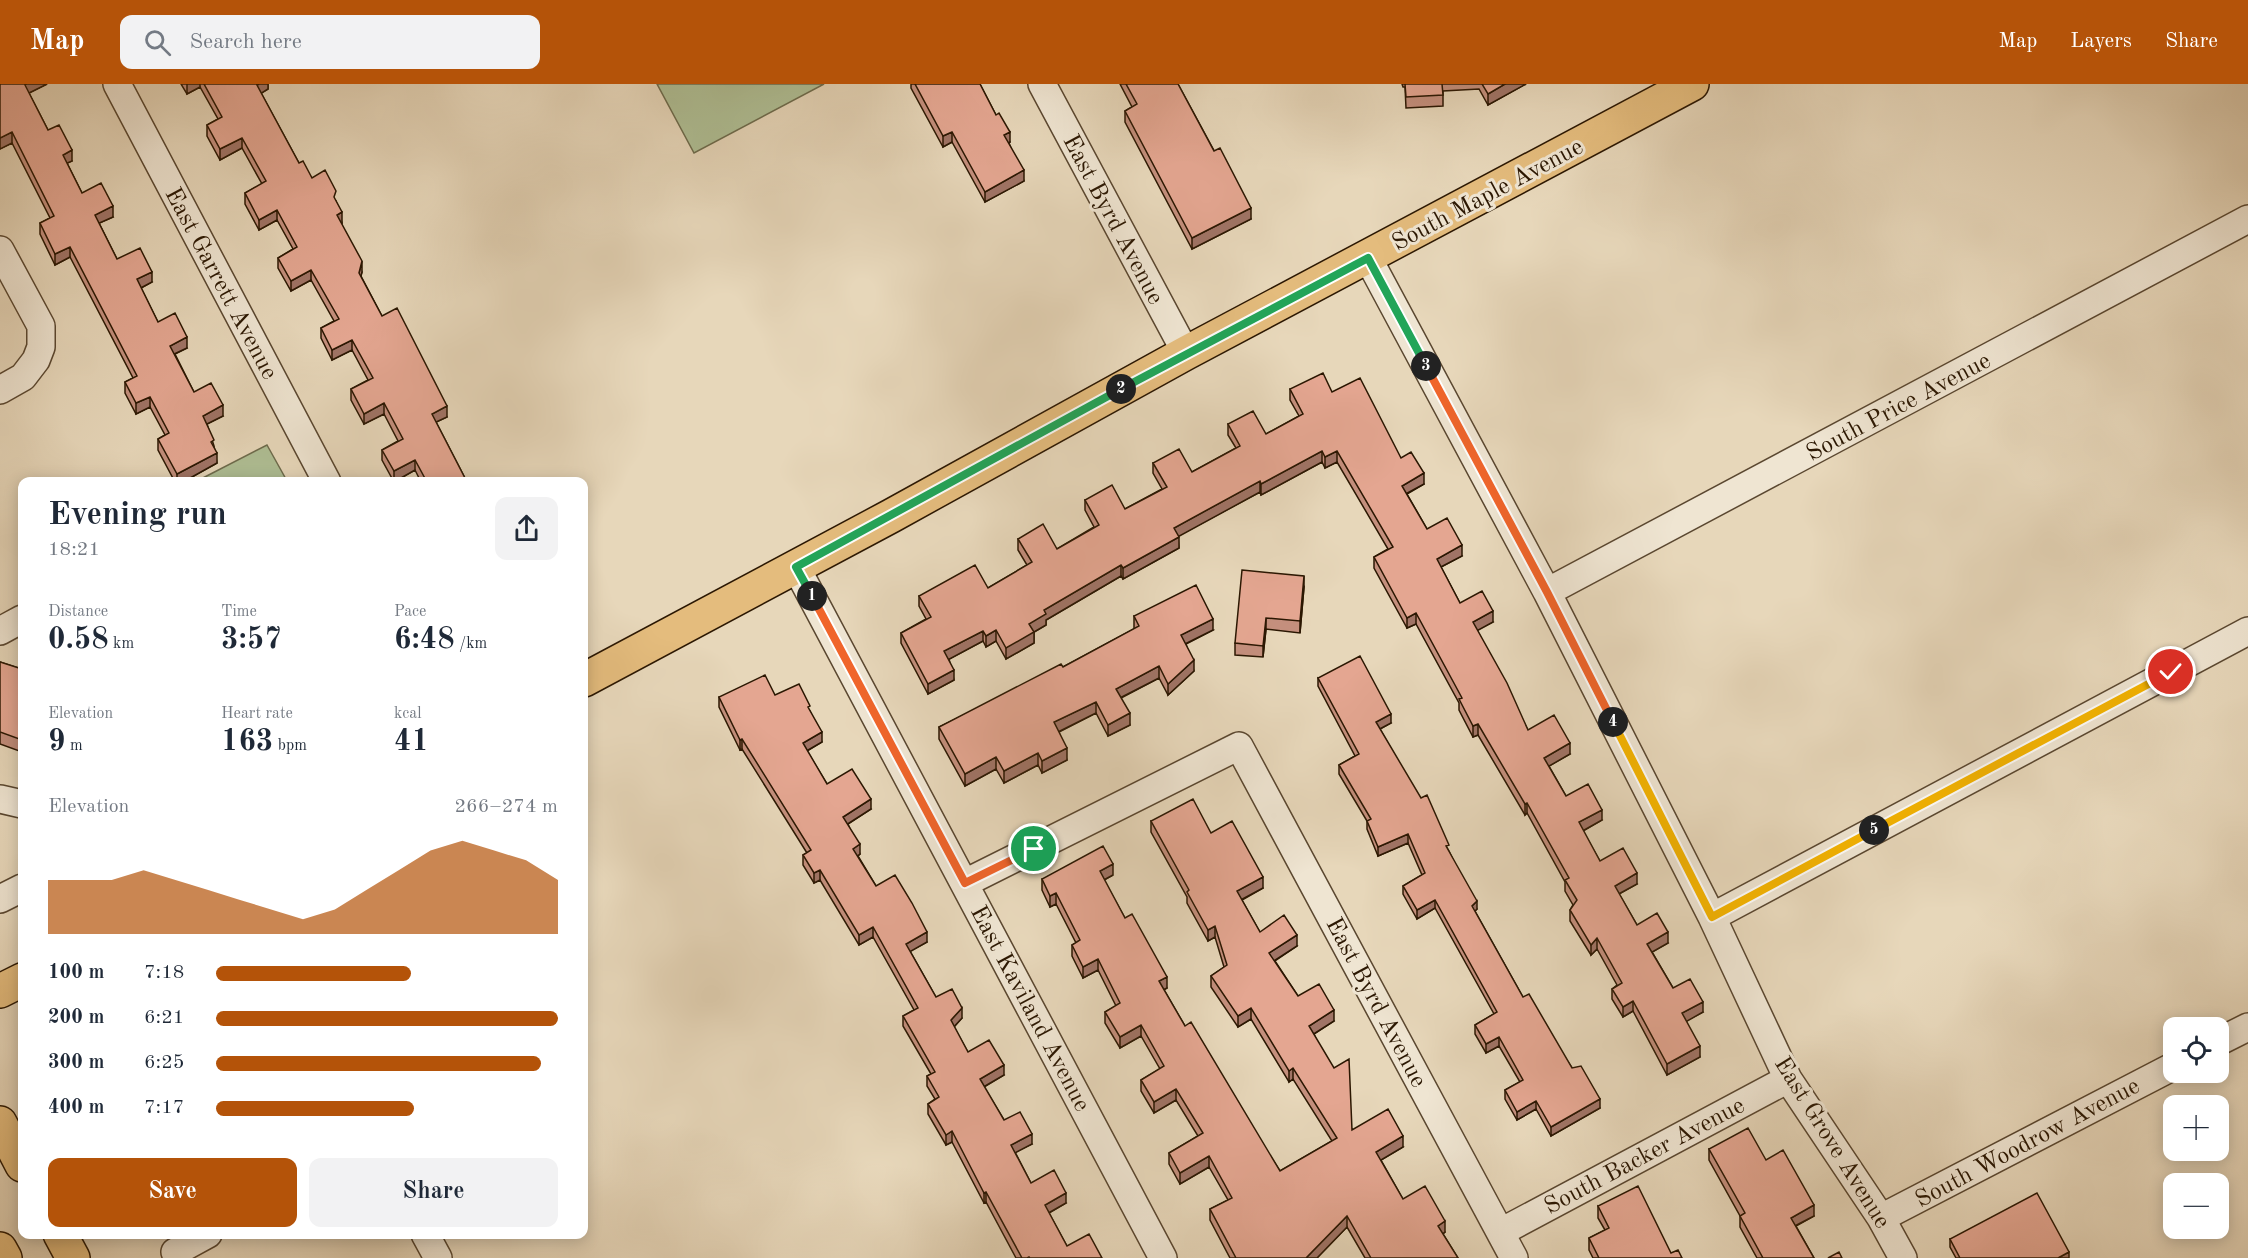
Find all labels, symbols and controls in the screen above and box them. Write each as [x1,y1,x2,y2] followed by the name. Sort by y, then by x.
[120,15,540,69] search box
[141,26,174,59] icon: search
[30,28,84,56] text: Map
[189,31,302,53] text: Search here
[1998,31,2037,52] text: Map
[2070,31,2132,52] text: Layers
[2165,31,2218,52] text: Share
[1057,131,1167,309] street label: East Byrd Avenue
[1388,135,1587,256] street label: South Maple Avenue
[160,184,281,384] street label: East Garrett Avenue
[1803,349,1995,466] street label: South Price Avenue
[1411,351,1441,381] pin: 3
[1421,358,1431,374] text: 3
[1106,374,1136,404] pin: 2
[1116,381,1126,397] text: 2
[495,497,558,560] button: share
[48,499,227,532] text: Evening run
[48,540,100,560] text: 18:21
[797,581,827,611] pin: 1
[807,588,817,604] text: 1
[48,604,108,620] text: Distance
[221,604,257,620] text: Time
[394,604,426,620] text: Pace
[48,625,109,655] text: 0.58
[221,625,282,655] text: 3:57
[394,625,455,655] text: 6:48
[109,636,134,652] text: km
[455,636,487,652] text: /km
[2145,646,2196,697] pin
[2154,655,2187,688] icon: check
[48,706,113,722] text: Elevation
[221,706,293,722] text: Heart rate
[394,706,422,722] text: kcal
[1598,707,1628,737] pin: 4
[1608,714,1618,730] text: 4
[48,727,65,757] text: 9
[221,727,273,757] text: 163
[394,727,429,757] text: 41
[65,738,83,754] text: m
[273,738,307,754] text: bpm
[48,797,129,817] text: Elevation
[455,797,558,817] text: 266–274 m
[1859,815,1889,845] pin: 5
[1869,822,1879,838] text: 5
[1008,823,1059,874] pin
[1017,832,1050,865] icon: arrive
[965,902,1094,1116] street label: East Kaviland Avenue
[1320,914,1430,1092] street label: East Byrd Avenue
[48,963,104,983] text: 100 m
[144,963,184,983] text: 7:18
[48,1008,104,1028] text: 200 m
[144,1008,184,1028] text: 6:21
[2163,1017,2229,1239] map controls
[2163,1017,2229,1083] button: locate
[48,1053,104,1073] text: 300 m
[144,1053,184,1073] text: 6:25
[1769,1053,1894,1233] street label: East Grove Avenue
[1912,1074,2144,1213] street label: South Woodrow Avenue
[1541,1094,1749,1220] street label: South Backer Avenue
[2163,1095,2229,1161] button: +
[48,1098,104,1118] text: 400 m
[144,1098,184,1118] text: 7:17
[48,1158,297,1227] button: Save
[309,1158,558,1227] button: Share
[2163,1173,2229,1239] button: −

